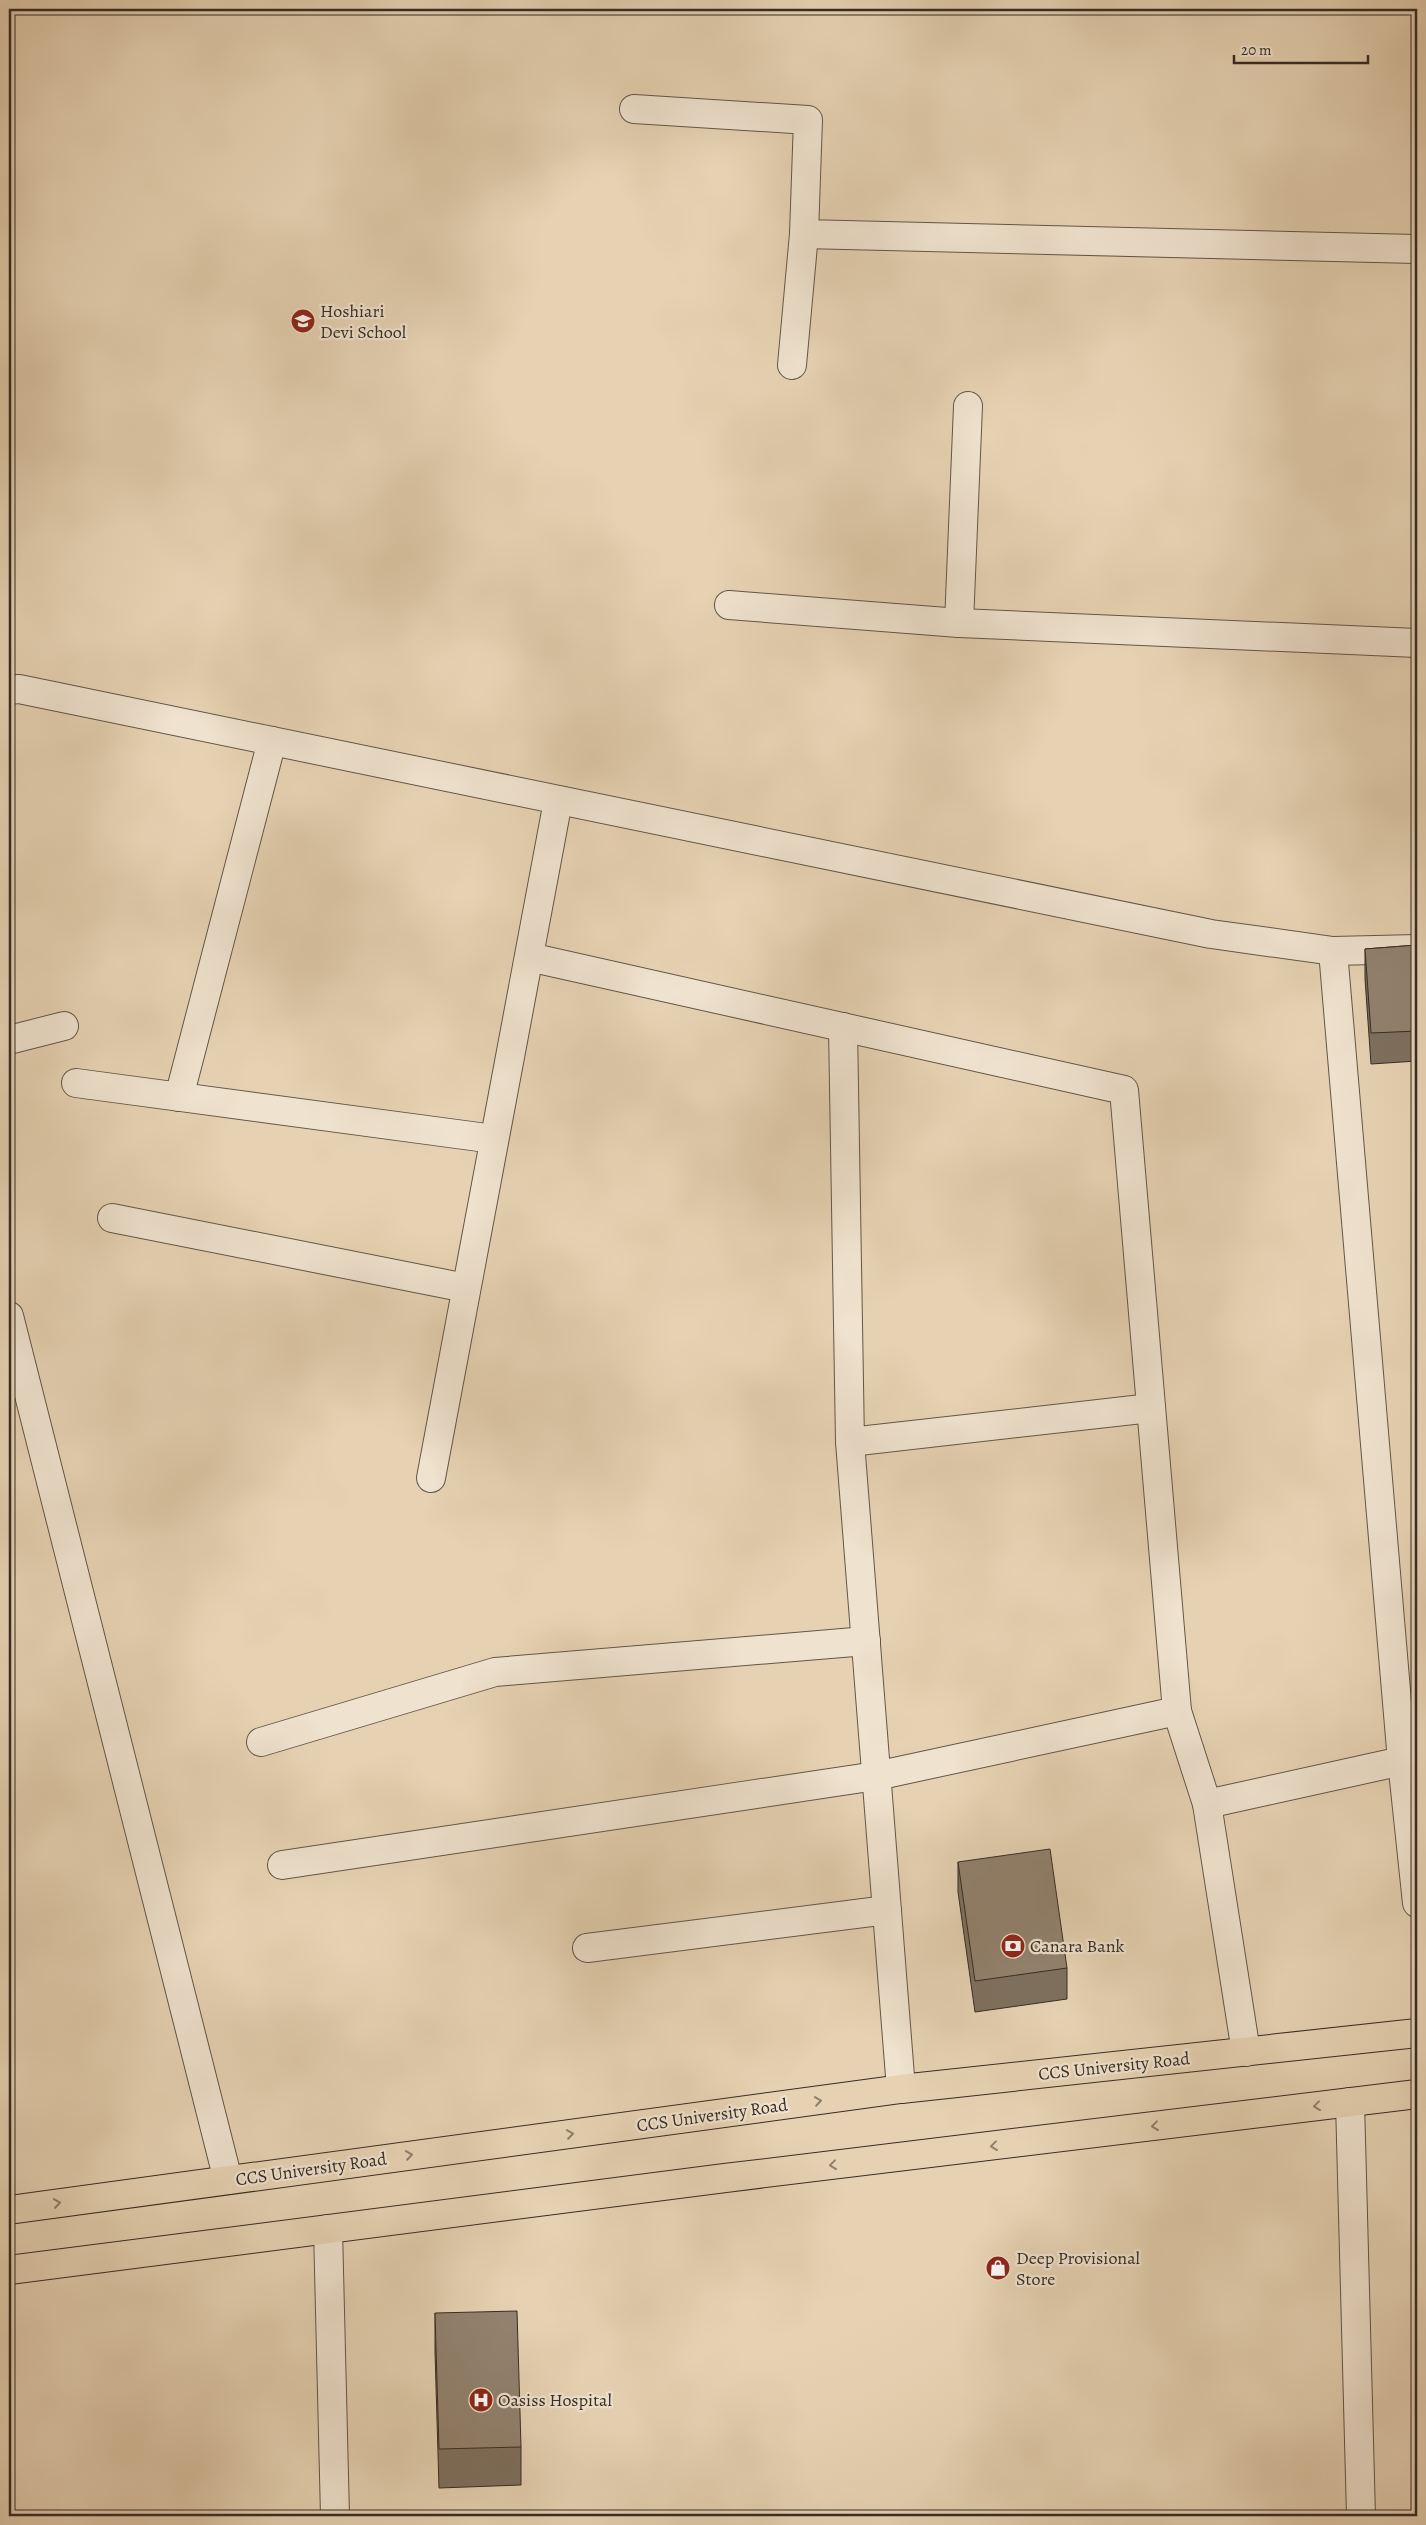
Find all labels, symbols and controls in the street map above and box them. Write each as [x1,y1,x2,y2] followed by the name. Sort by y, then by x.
[1234,32,1367,64] scale bar
[1241,40,1272,60] text: 20 m
[320,299,407,344] place label: Hoshiari Devi School
[290,308,316,334] school or university icon: Hoshiari Devi School
[1000,1933,1026,1959] bank icon: Canara Bank
[1030,1934,1125,1958] place label: Canara Bank
[1037,2046,1191,2086] street label: CCS University Road
[635,2092,789,2137] street label: CCS University Road
[813,2096,822,2106] one-way arrow
[1312,2100,1320,2111] one-way arrow
[1151,2120,1159,2131] one-way arrow
[566,2129,574,2140] one-way arrow
[990,2140,998,2151] one-way arrow
[234,2146,388,2191] street label: CCS University Road
[404,2151,413,2161] one-way arrow
[829,2159,837,2170] one-way arrow
[53,2199,61,2209] one-way arrow
[1016,2246,1141,2291] place label: Deep Provisional Store
[985,2255,1011,2281] shop icon: Deep Provisional Store
[468,2387,494,2413] hospital icon: Oasiss Hospital
[498,2388,613,2412] place label: Oasiss Hospital

